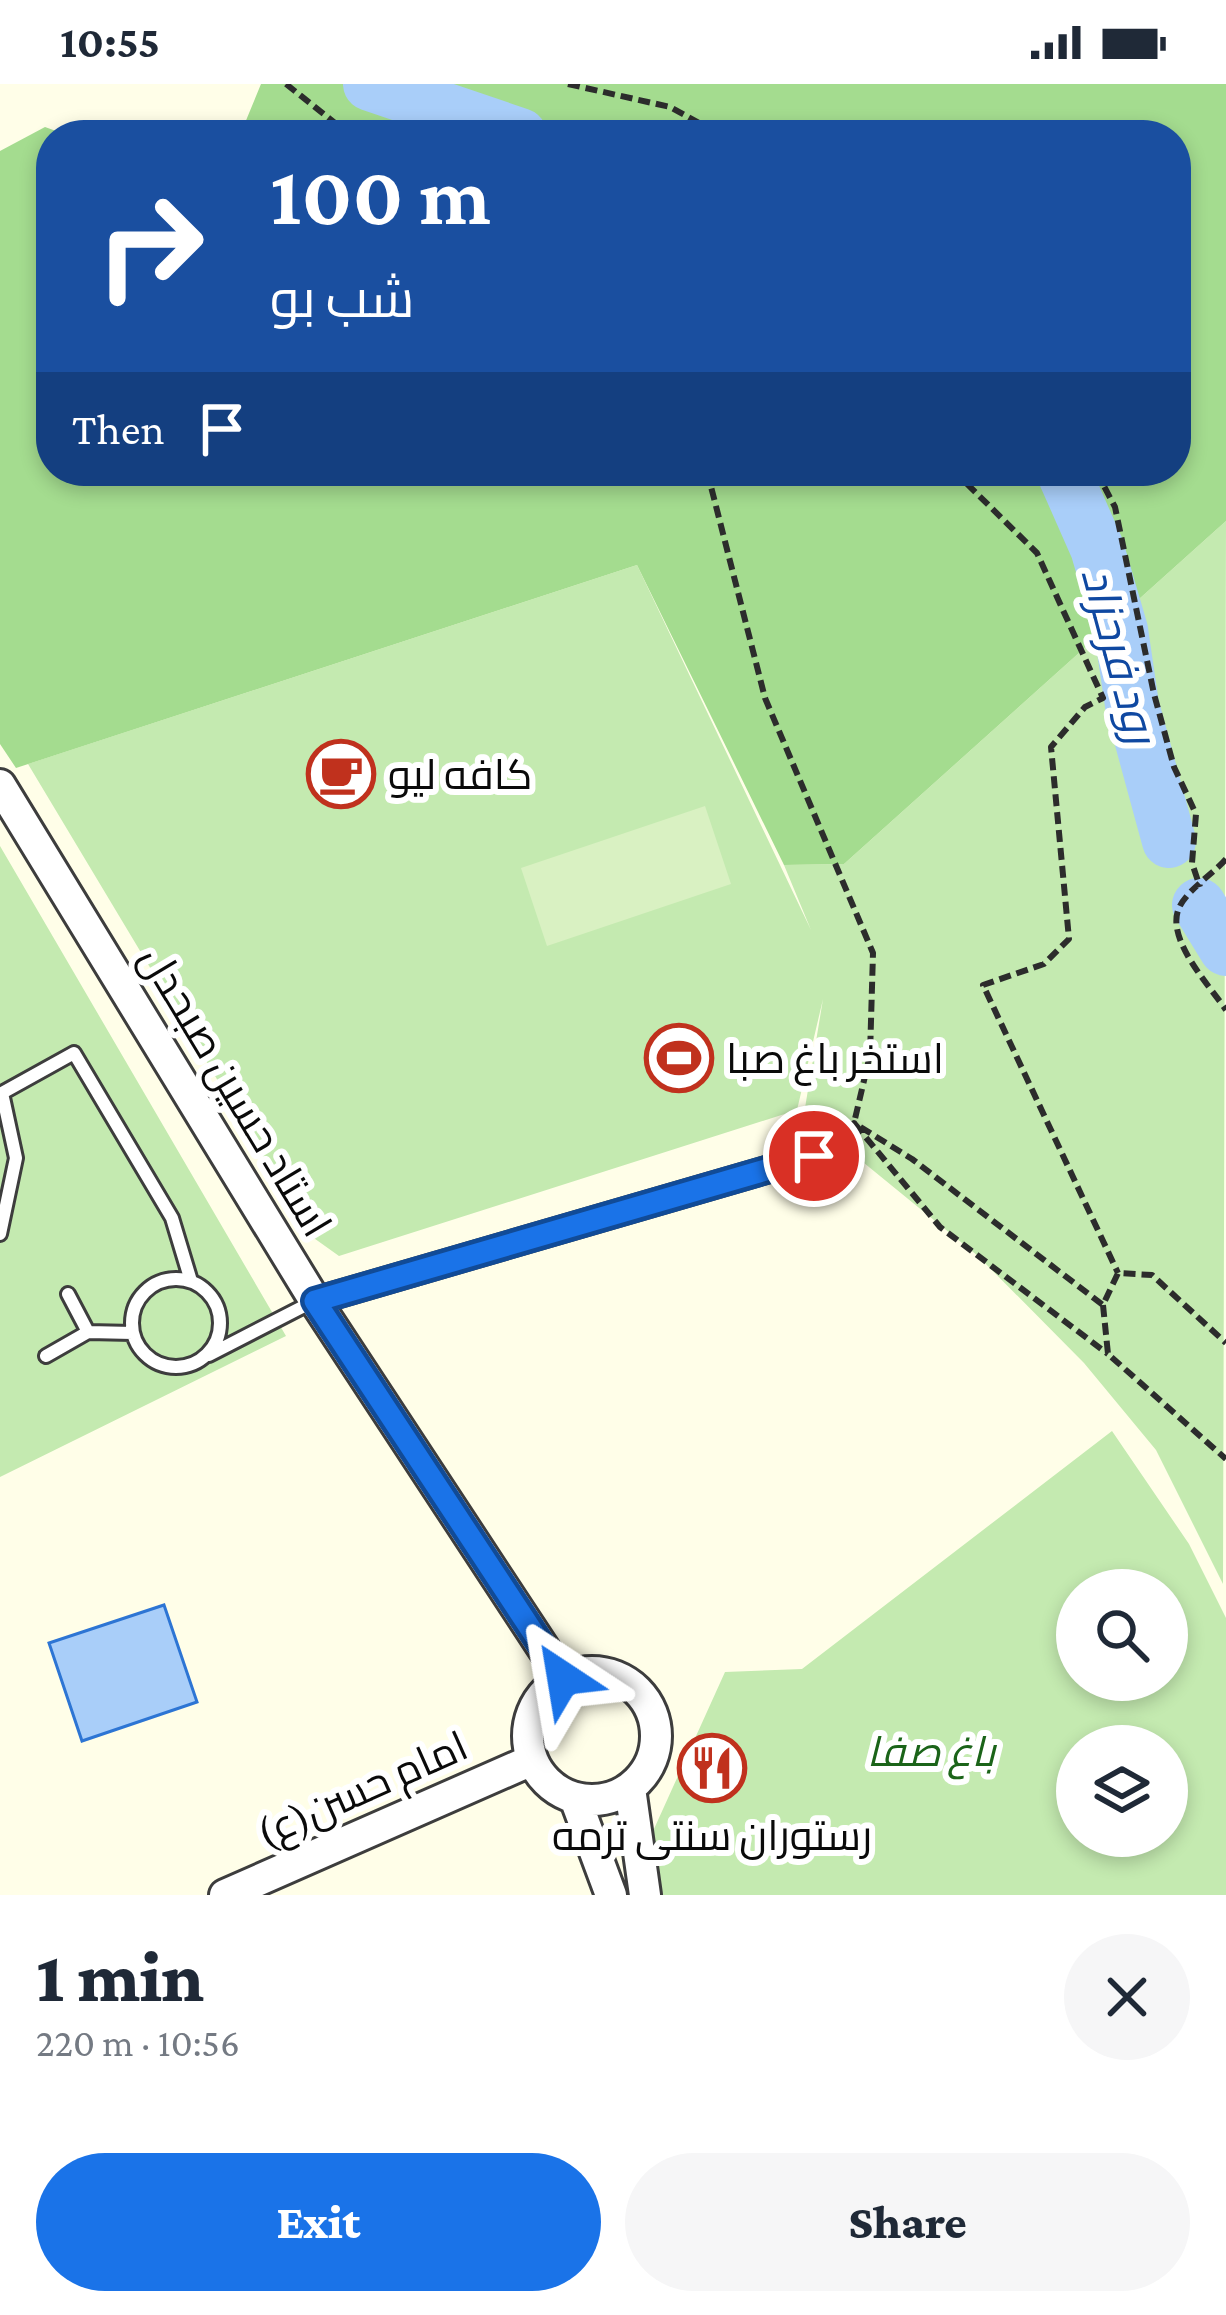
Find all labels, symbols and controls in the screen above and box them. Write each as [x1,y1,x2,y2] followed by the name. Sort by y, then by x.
[60,17,160,67] text: 10:55
[270,149,491,242] text: 100 m
[72,168,228,324] icon: right
[270,269,415,329] text: شب بو
[189,396,255,462] icon: arrive
[72,404,165,454] text: Then
[1072,562,1167,751] water label: رود فرحزاد
[306,739,376,809] cafe icon: کافه لیو
[388,751,532,798] place label: کافه لیو
[129,937,341,1246] street label: استاد حسین صبحدل
[644,1023,714,1093] sports icon: استخر باغ صبا
[726,1035,944,1086] place label: استخر باغ صبا
[763,1105,865,1207] pin
[781,1123,847,1189] icon: arrive
[1056,1569,1188,1857] map controls
[1056,1569,1188,1701] button: search
[500,1615,626,1741] position arrow
[249,1722,477,1861] street label: امام حسن(ع)
[1056,1725,1188,1857] button: layers
[867,1728,998,1780] park label: باغ صفا
[677,1733,747,1803] restaurant icon: رستوران سنتی ترمه
[552,1812,872,1860] place label: رستوران سنتی ترمه
[1064,1934,1190,2060] button: close
[36,1936,204,2016] text: 1 min
[36,2021,240,2064] text: 220 m · 10:56
[36,2153,601,2291] button: Exit
[625,2153,1190,2291] button: Share

